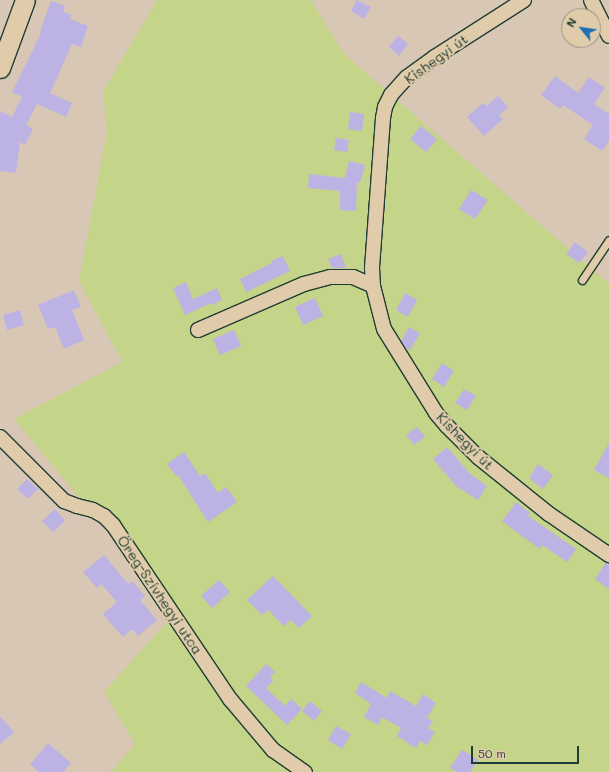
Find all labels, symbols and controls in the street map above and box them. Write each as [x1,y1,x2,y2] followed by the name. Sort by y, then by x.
[561,8,601,48] north arrow
[562,15,580,30] text: N
[401,30,471,88] street label: Kishegyi út
[433,409,497,473] street label: Kishegyi út
[114,532,206,658] street label: Öreg-Szívhegyi utca
[473,738,581,764] scale bar
[478,745,506,761] text: 50 m

